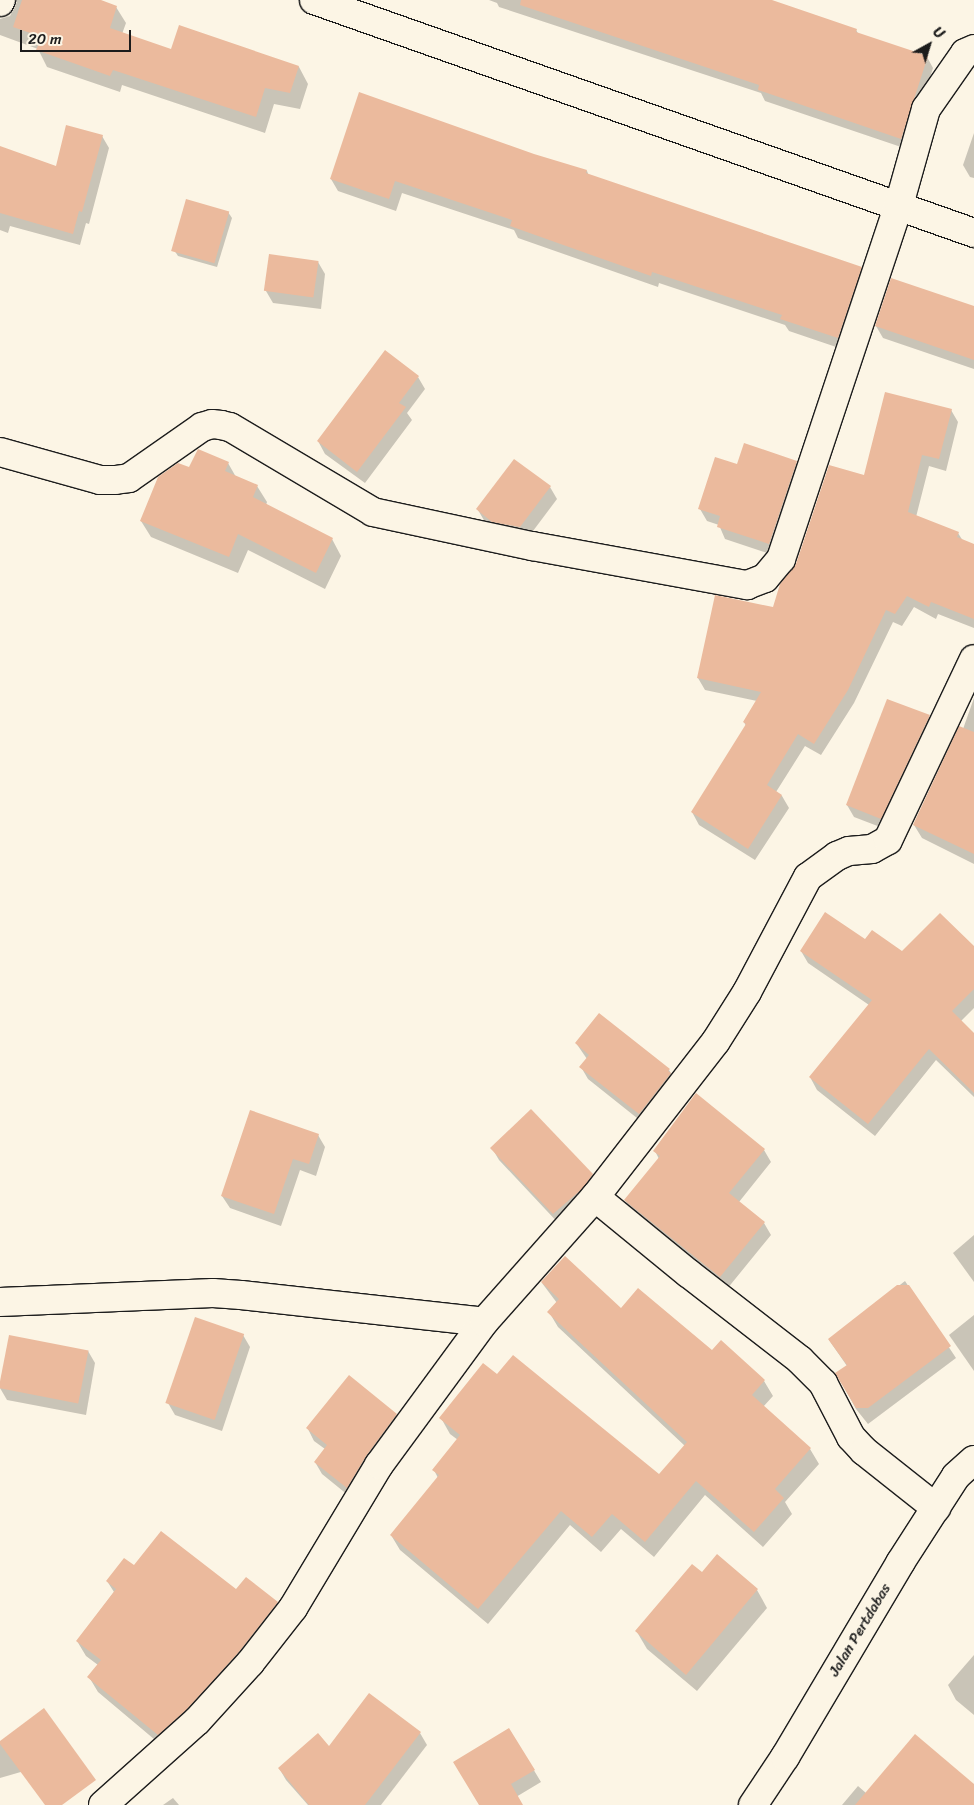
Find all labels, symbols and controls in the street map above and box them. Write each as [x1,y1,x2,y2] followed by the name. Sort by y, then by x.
[22,20,134,52] scale bar
[904,20,954,70] north arrow
[927,20,950,46] text: U
[28,26,62,52] text: 20 m
[825,1580,895,1680] street label: Jalan Pertdabas

